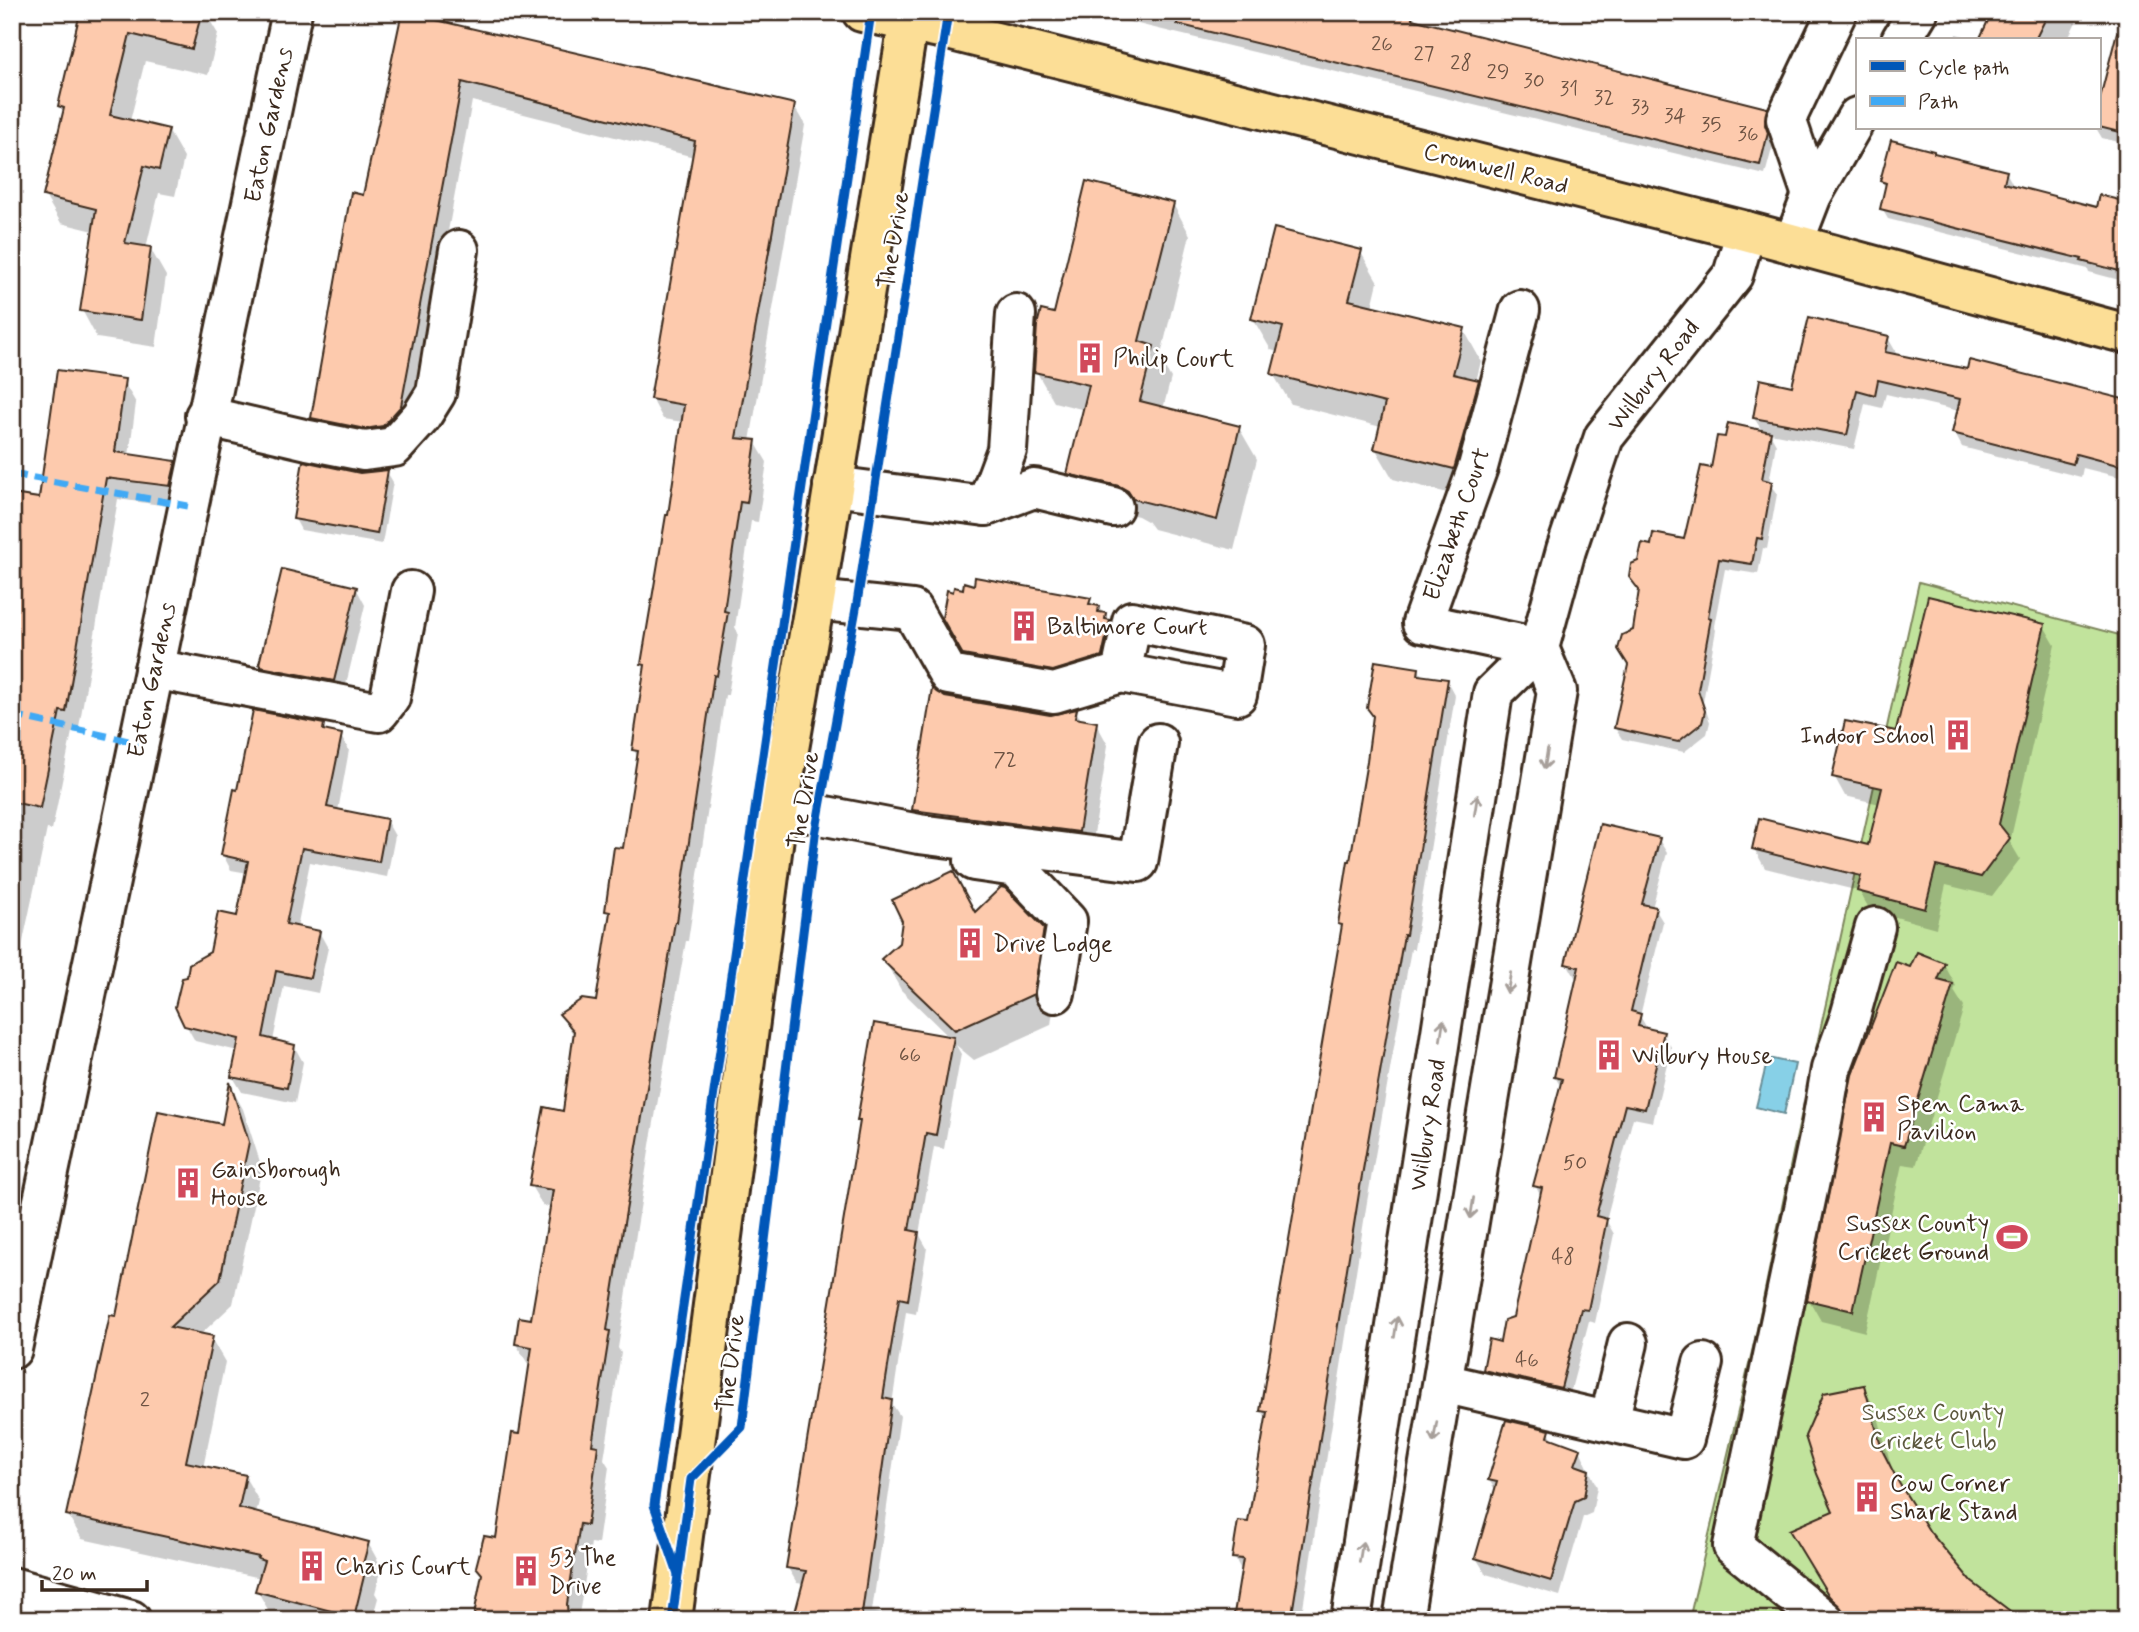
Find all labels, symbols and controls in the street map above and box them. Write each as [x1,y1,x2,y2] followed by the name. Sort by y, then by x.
[1371,30,1393,58] house number: 26
[1856,38,2100,130] legend
[1414,40,1434,68] house number: 27
[238,44,301,206] street label: Eaton Gardens
[1450,49,1472,77] house number: 28
[1918,54,2009,82] text: Cycle path
[1487,58,1509,86] house number: 29
[1523,67,1545,95] house number: 30
[1560,75,1578,103] house number: 31
[1594,84,1614,112] house number: 32
[1918,88,1958,116] text: Path
[1631,93,1649,121] house number: 33
[1664,102,1686,130] house number: 34
[1701,111,1721,139] house number: 35
[1737,120,1759,148] house number: 36
[1420,137,1571,202] street label: Cromwell Road
[871,189,917,291] street label: The Drive
[1601,314,1707,438] street label: Wilbury Road
[1073,341,1107,375] building icon: Philip Court
[1113,344,1234,375] place label: Philip Court
[1417,444,1498,605] street label: Elizabeth Court
[121,599,184,761] street label: Eaton Gardens
[1007,609,1041,643] building icon: Baltimore Court
[1047,612,1208,643] place label: Baltimore Court
[1941,718,1975,752] building icon: Indoor School
[1800,721,1935,752] place label: Indoor School
[993,746,1017,774] house number: 72
[1539,747,1552,769] one-way arrow
[781,749,827,851] street label: The Drive
[1470,794,1483,817] one-way arrow
[953,926,987,960] building icon: Drive Lodge
[993,929,1113,962] place label: Drive Lodge
[1502,971,1515,994] one-way arrow
[1435,1019,1448,1042] one-way arrow
[1592,1038,1626,1072] building icon: Wilbury House
[899,1041,921,1069] house number: 66
[1632,1041,1772,1072] place label: Wilbury House
[1403,1057,1454,1194] street label: Wilbury Road
[1897,1089,2025,1148] place label: Spen Cama Pavilion
[1857,1100,1891,1134] building icon: Spen Cama Pavilion
[1563,1149,1587,1177] house number: 50
[211,1155,341,1214] place label: Gainsborough House
[171,1166,205,1200] building icon: Gainsborough House
[1465,1196,1478,1218] one-way arrow
[1838,1209,1989,1268] place label: Sussex County Cricket Ground
[1995,1220,2029,1254] sports icon: Sussex County Cricket Ground
[1551,1243,1575,1271] house number: 48
[710,1313,753,1414] street label: The Drive
[1390,1317,1403,1339] one-way arrow
[1515,1346,1539,1374] house number: 46
[140,1386,150,1414] house number: 2
[1862,1398,2004,1457] park label: Sussex County Cricket Club
[1428,1420,1441,1443] one-way arrow
[1890,1469,2018,1528] place label: Cow Corner Shark Stand
[1850,1480,1884,1514] building icon: Cow Corner Shark Stand
[1355,1541,1368,1564] one-way arrow
[549,1543,617,1602] place label: 53 The Drive
[42,1548,147,1592] scale bar
[295,1549,329,1583] building icon: Charis Court
[335,1552,471,1583] place label: Charis Court
[509,1554,543,1588] building icon: 53 The Drive
[52,1560,97,1588] text: 20 m

